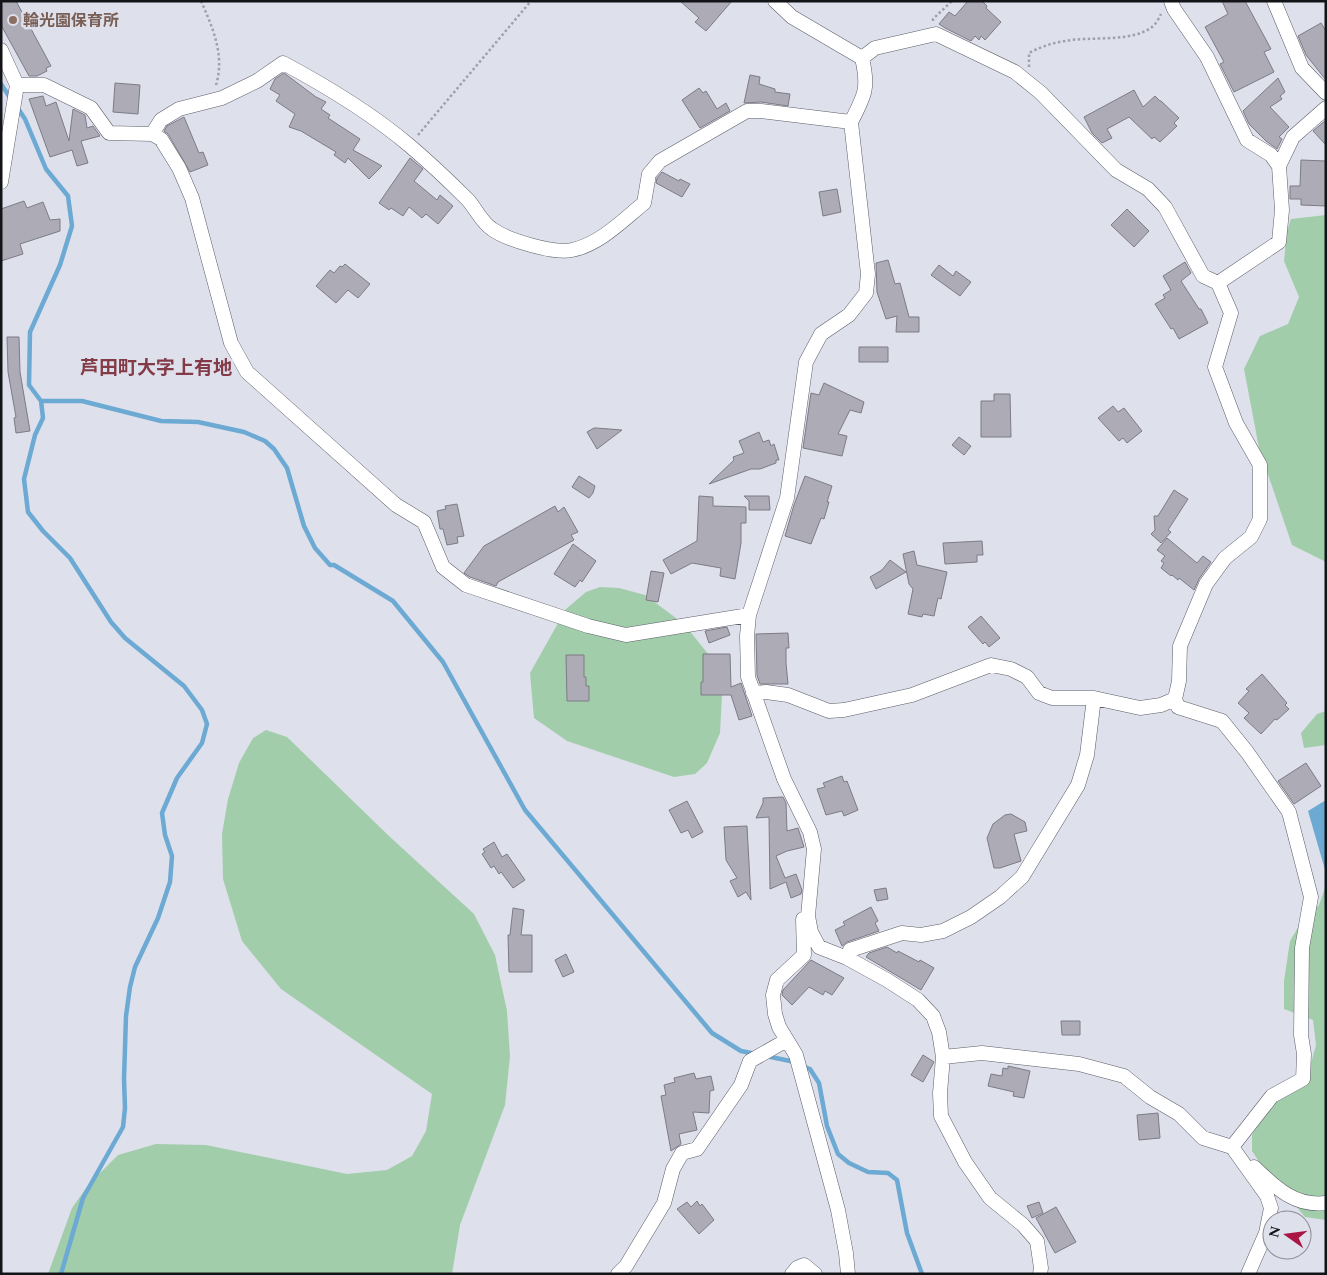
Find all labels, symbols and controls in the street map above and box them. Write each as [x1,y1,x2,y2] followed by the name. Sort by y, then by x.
[23,9,119,33] place label: 輪光園保育所
[7,14,19,26] marker: 輪光園保育所
[80,354,232,383] district label: 芦田町大字上有地
[1262,1210,1312,1260] north arrow
[1263,1224,1286,1240] text: N

